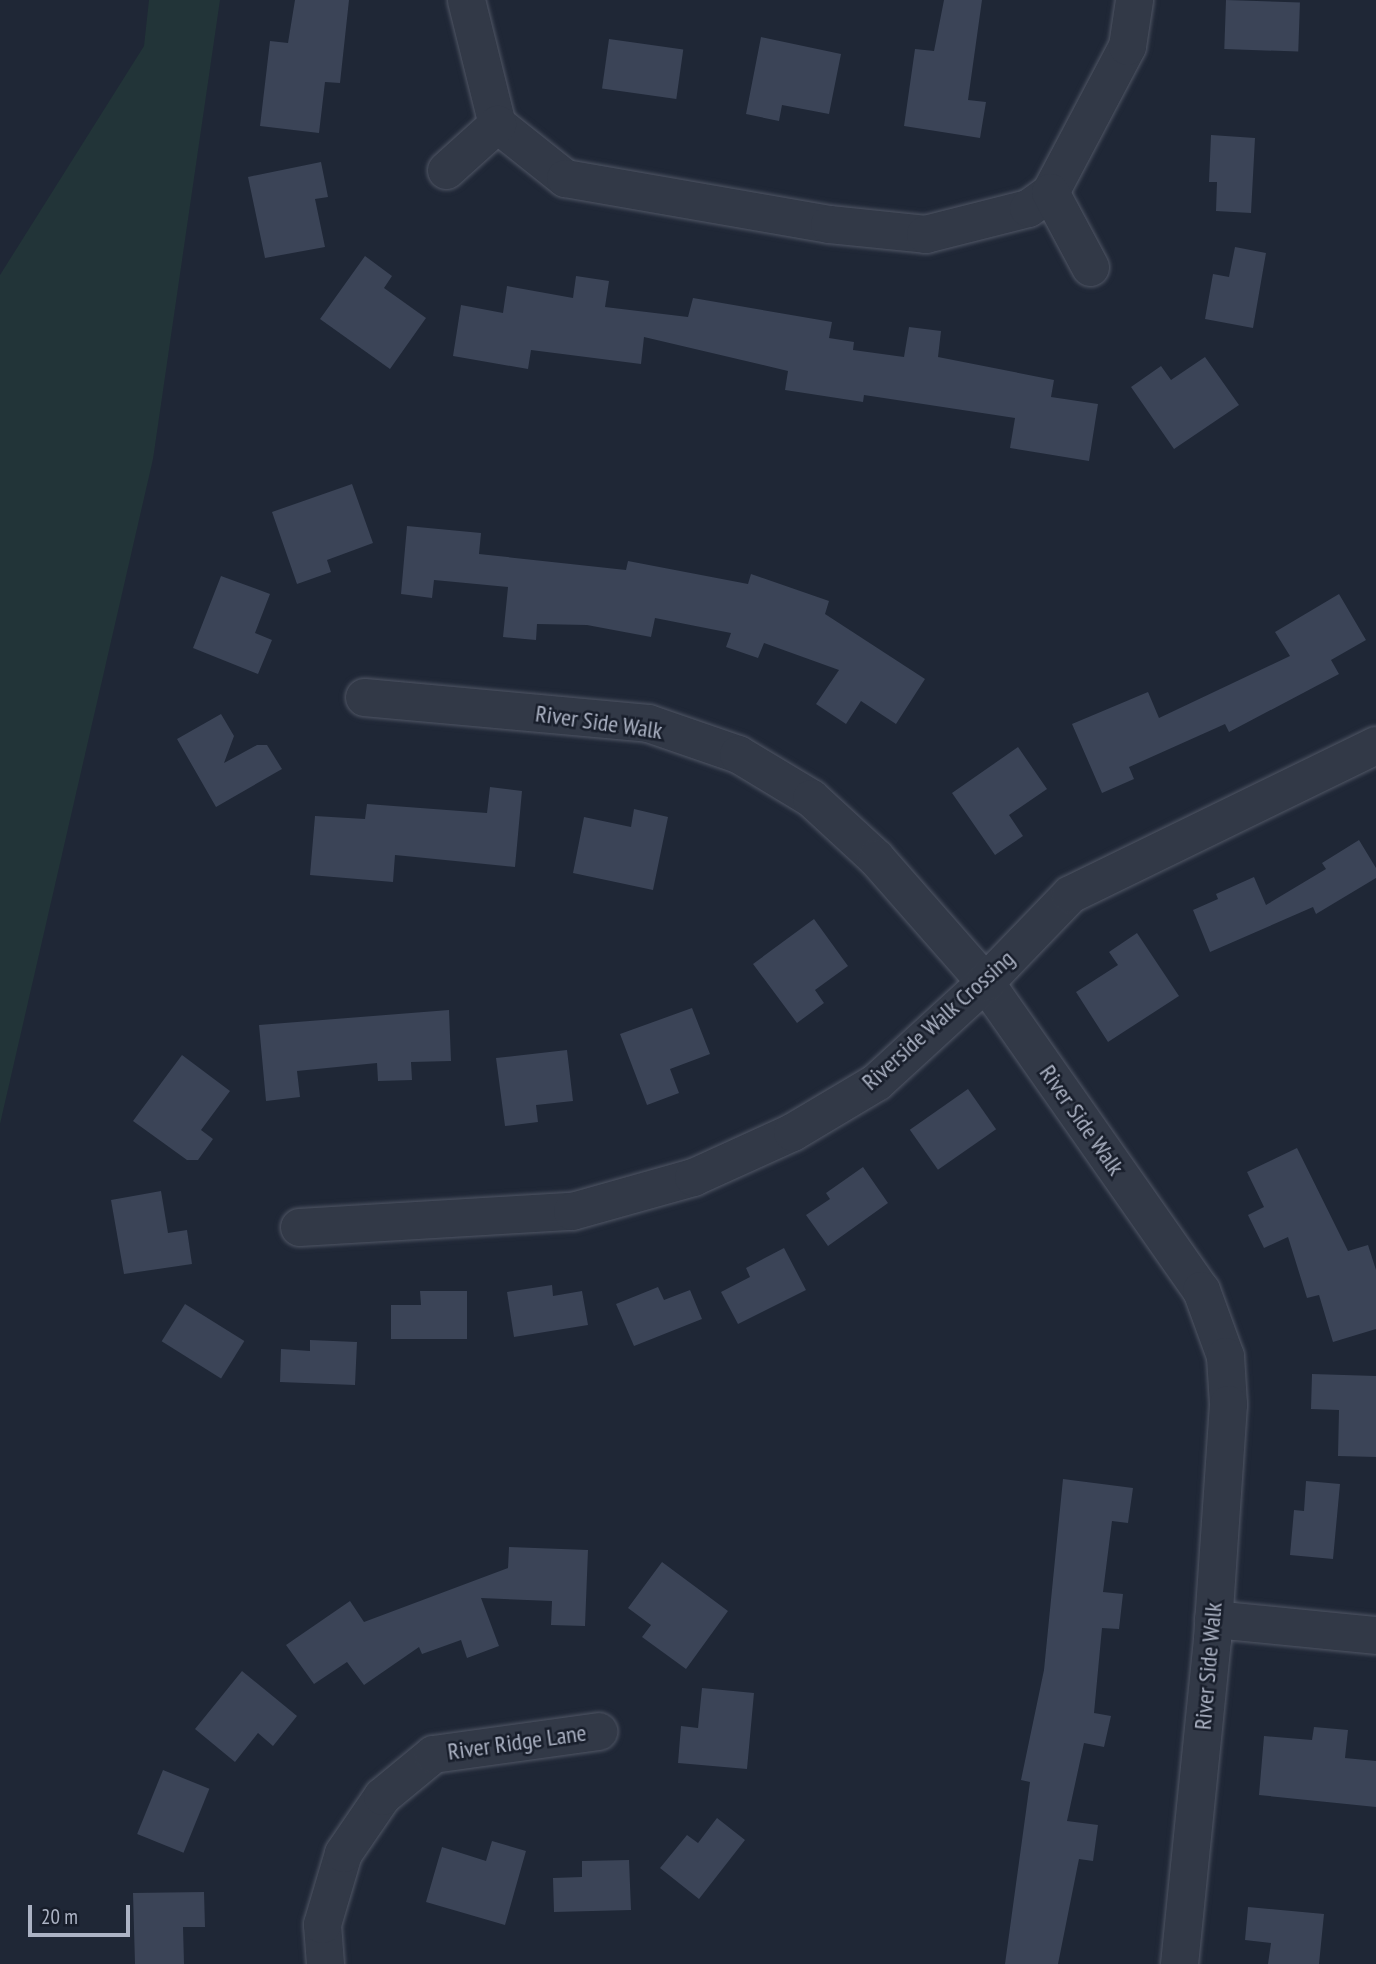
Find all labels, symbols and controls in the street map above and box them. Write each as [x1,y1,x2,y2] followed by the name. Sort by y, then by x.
[533,699,665,745] street label: River Side Walk
[855,944,1021,1096] street label: Riverside Walk Crossing
[1033,1059,1131,1181] street label: River Side Walk
[1188,1601,1228,1731] street label: River Side Walk
[446,1718,588,1766] street label: River Ridge Lane
[32,1890,133,1934] scale bar
[41,1903,78,1930] text: 20 m

